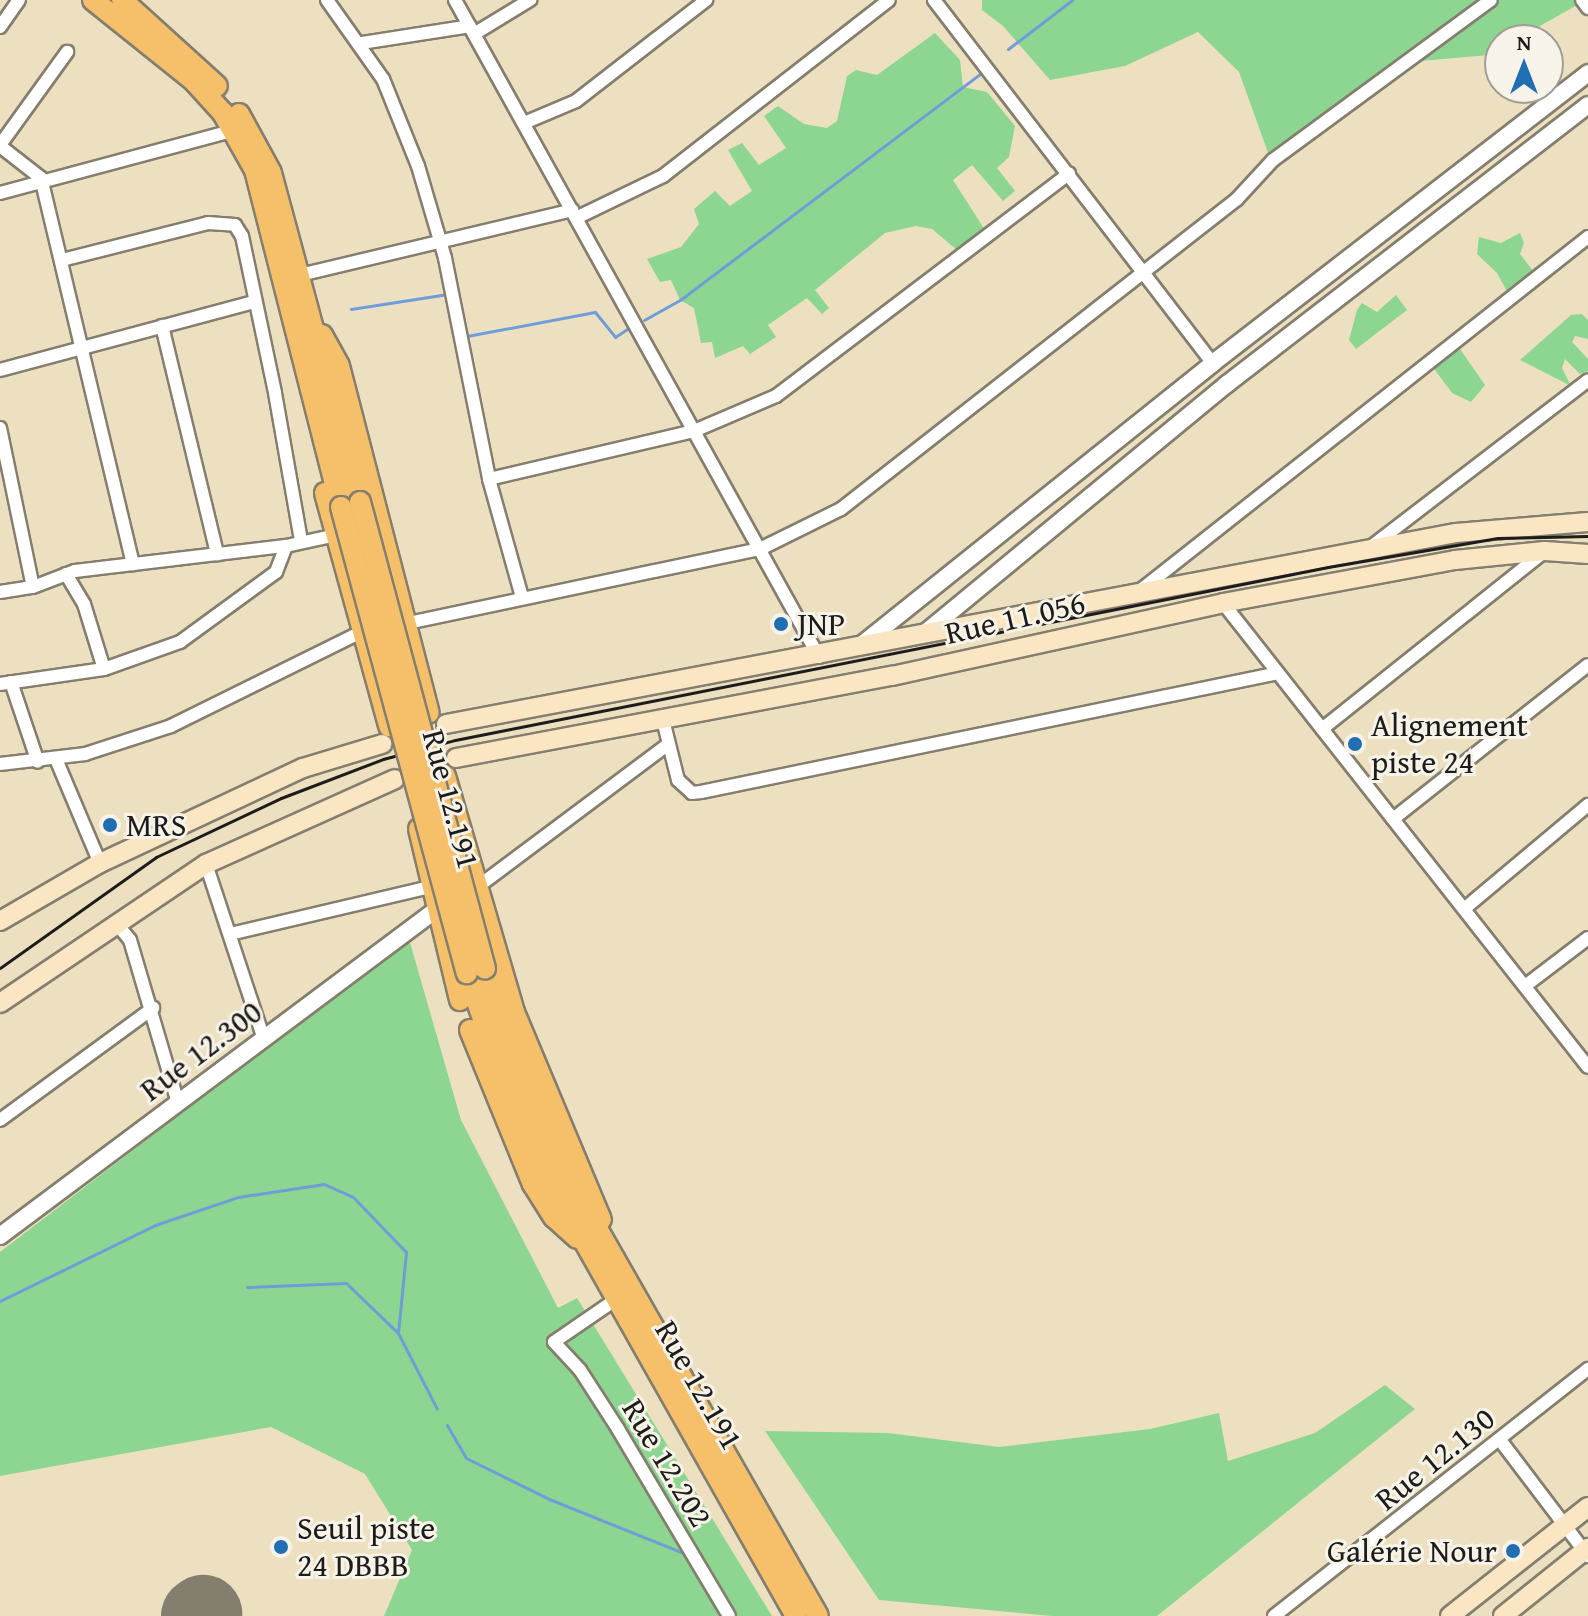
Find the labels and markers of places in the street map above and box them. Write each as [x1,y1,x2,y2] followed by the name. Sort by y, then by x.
[797,605,845,643] place label: JNP
[772,615,790,633] marker: JNP
[1371,707,1528,782] place label: Alignement piste 24
[1346,735,1364,753] marker: Alignement piste 24
[126,806,186,844] place label: MRS
[101,816,119,834] marker: MRS
[297,1510,435,1585] place label: Seuil piste 24 DBBB
[1327,1532,1497,1570] place label: Galérie Nour
[272,1538,290,1556] marker: Seuil piste 24 DBBB
[1504,1542,1522,1560] marker: Galérie Nour

